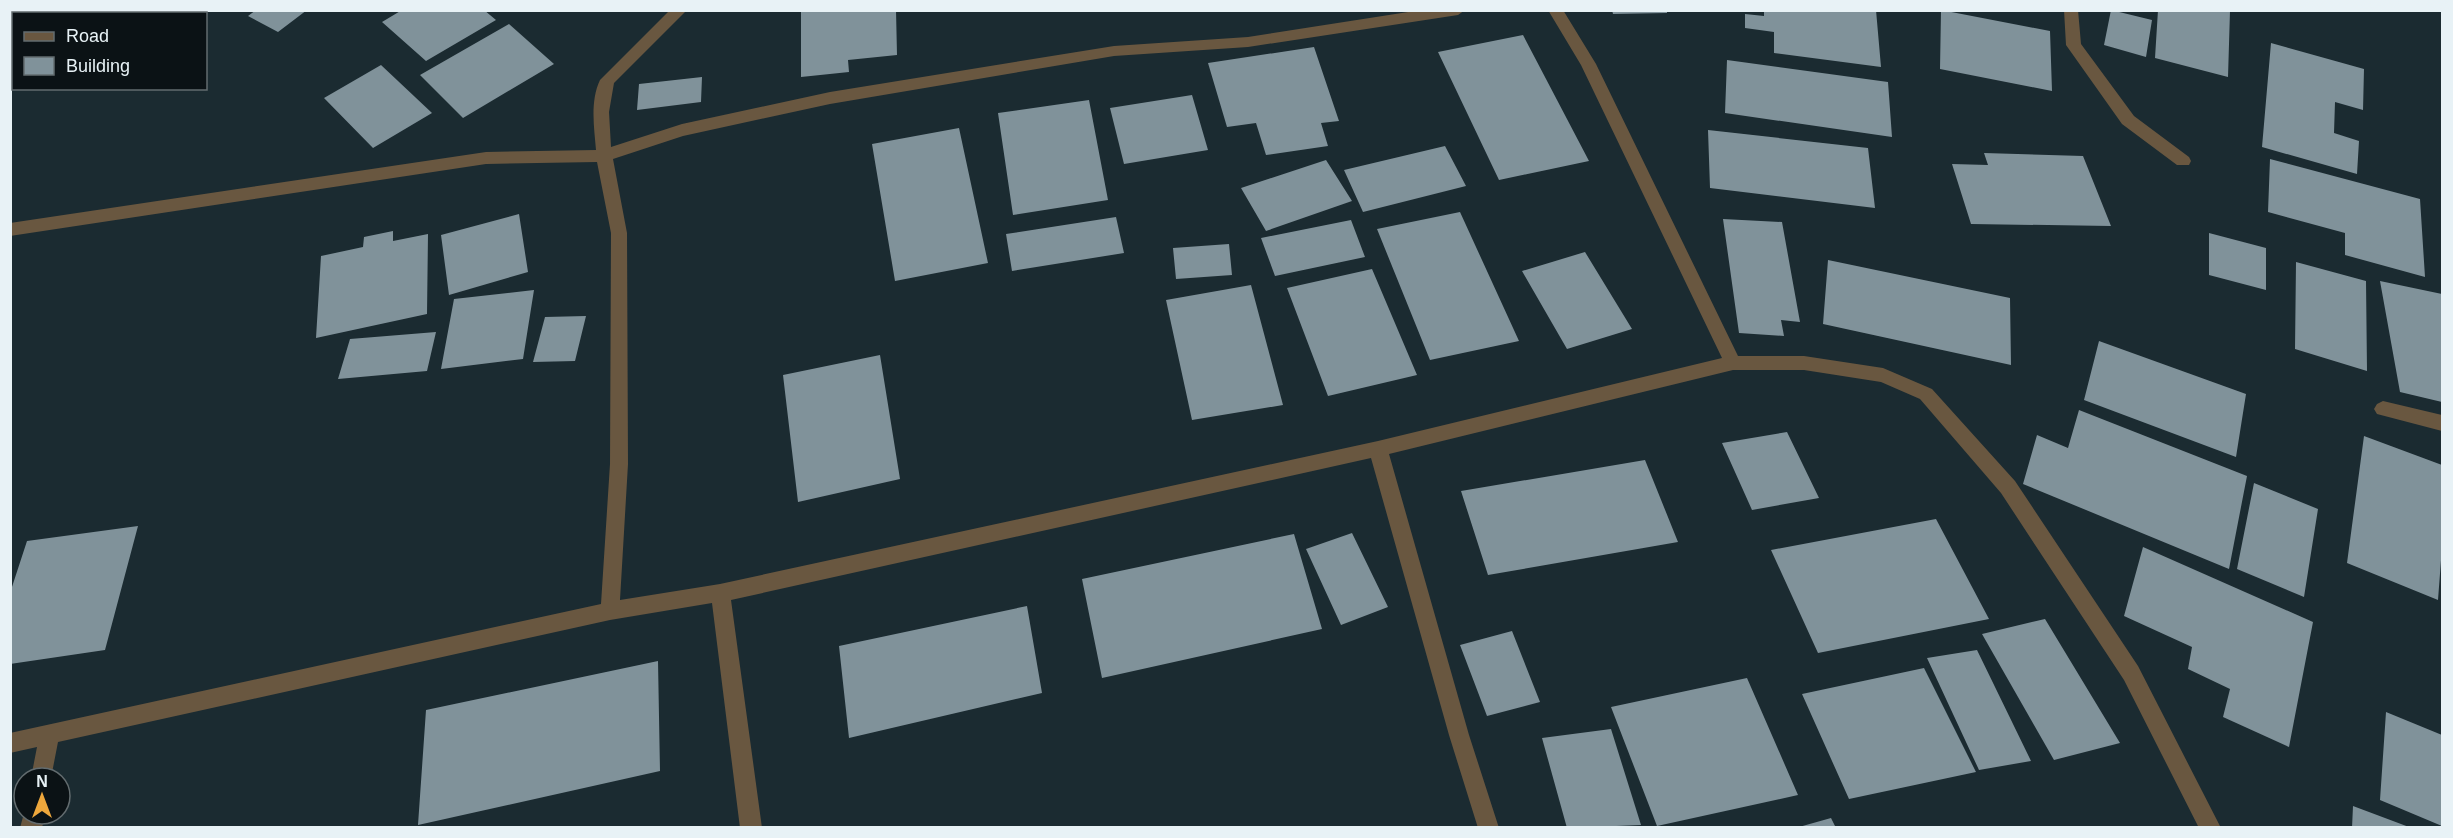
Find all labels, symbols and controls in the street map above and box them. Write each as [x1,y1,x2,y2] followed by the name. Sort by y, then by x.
[12,12,207,90] legend
[66,26,109,46] text: Road
[66,56,130,76] text: Building
[12,766,72,826] north arrow
[36,773,48,790] text: N

